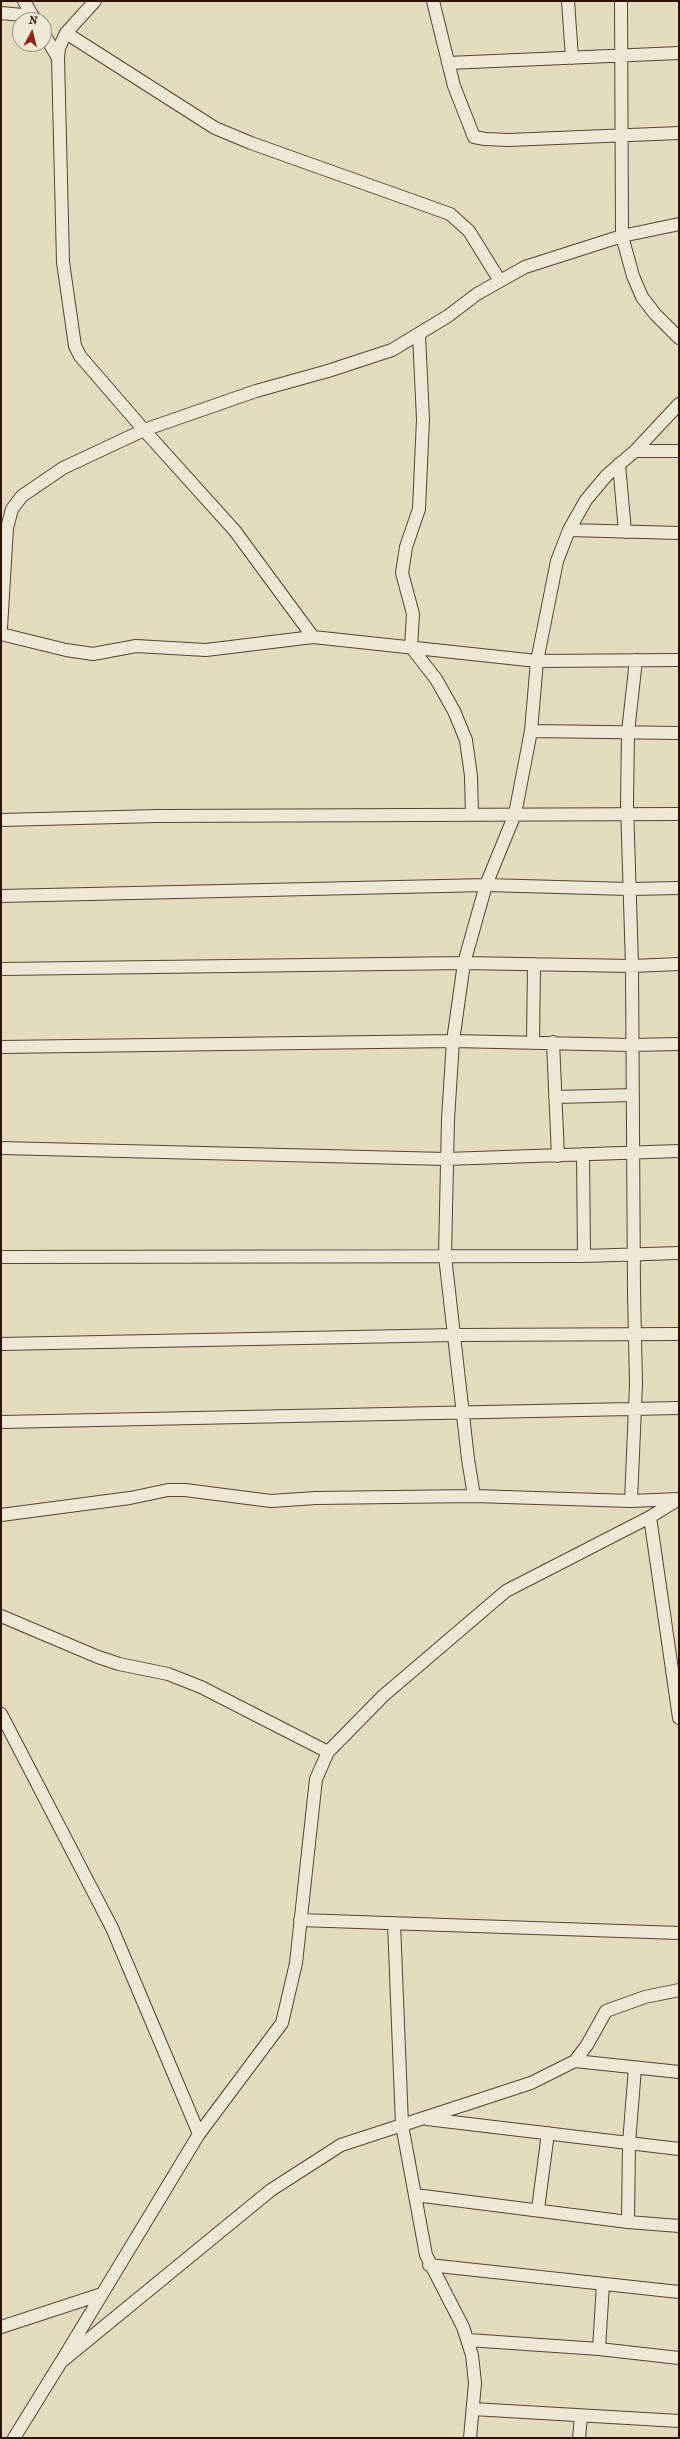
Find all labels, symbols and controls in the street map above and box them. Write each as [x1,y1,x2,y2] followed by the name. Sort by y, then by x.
[12,12,52,52] north arrow
[28,14,38,28] text: N

